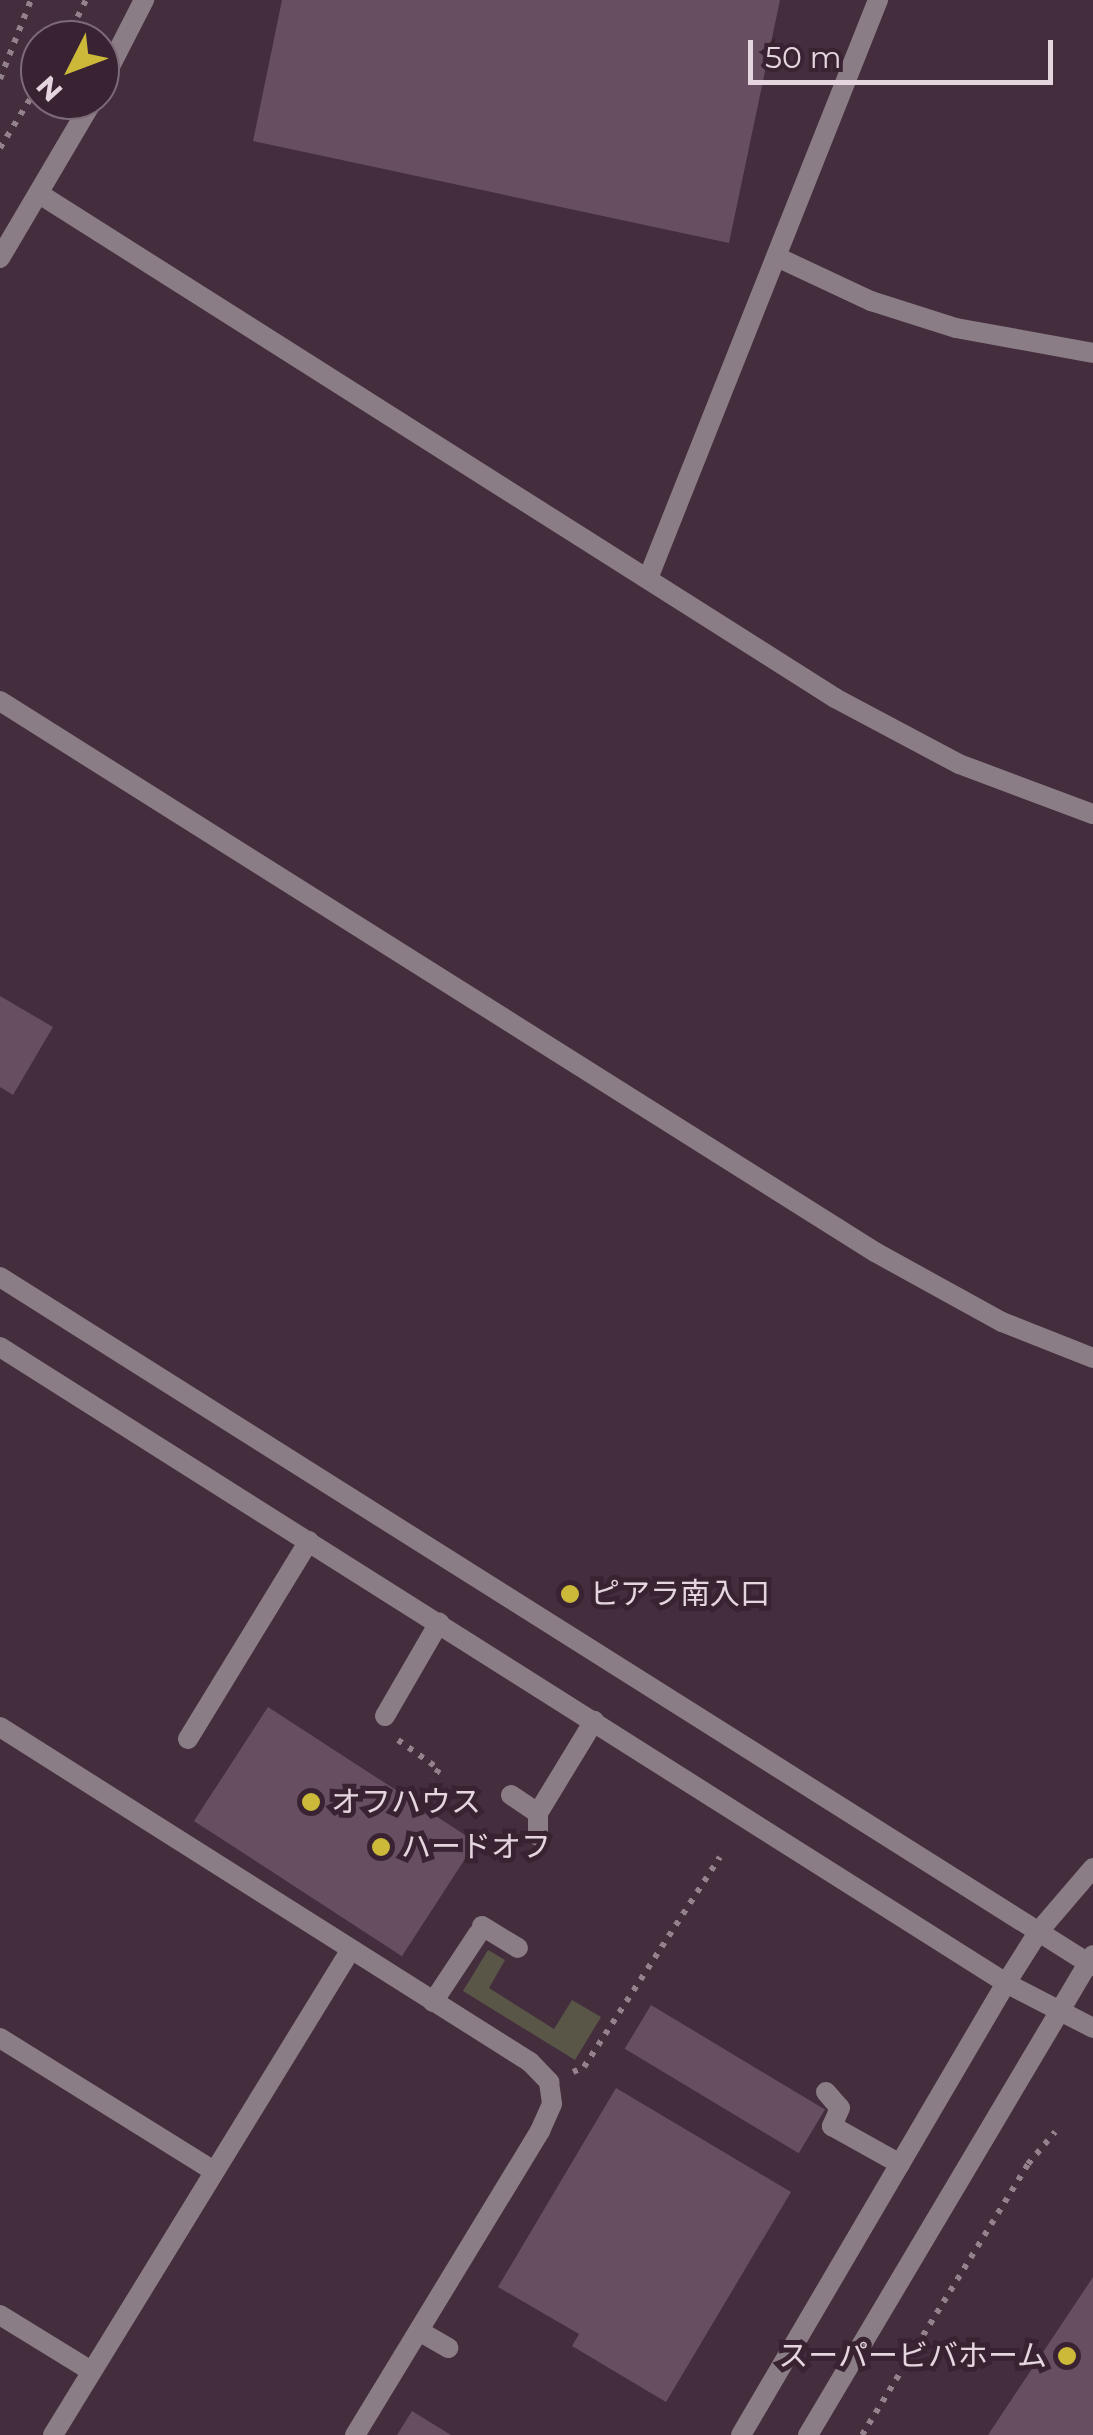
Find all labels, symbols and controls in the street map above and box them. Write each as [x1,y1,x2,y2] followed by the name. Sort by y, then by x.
[20,20,120,120] north arrow
[753,20,1058,82] scale bar
[765,39,842,76] text: 50 m
[29,69,69,109] text: N
[590,1576,770,1612] place label: ピアラ南入口
[559,1583,581,1605] marker: ピアラ南入口
[331,1784,481,1820] place label: オフハウス
[300,1791,322,1813] marker: オフハウス
[401,1829,551,1865] place label: ハードオフ
[370,1836,392,1858] marker: ハードオフ
[777,2338,1047,2374] place label: スーパービバホーム
[1056,2345,1078,2367] marker: スーパービバホーム

